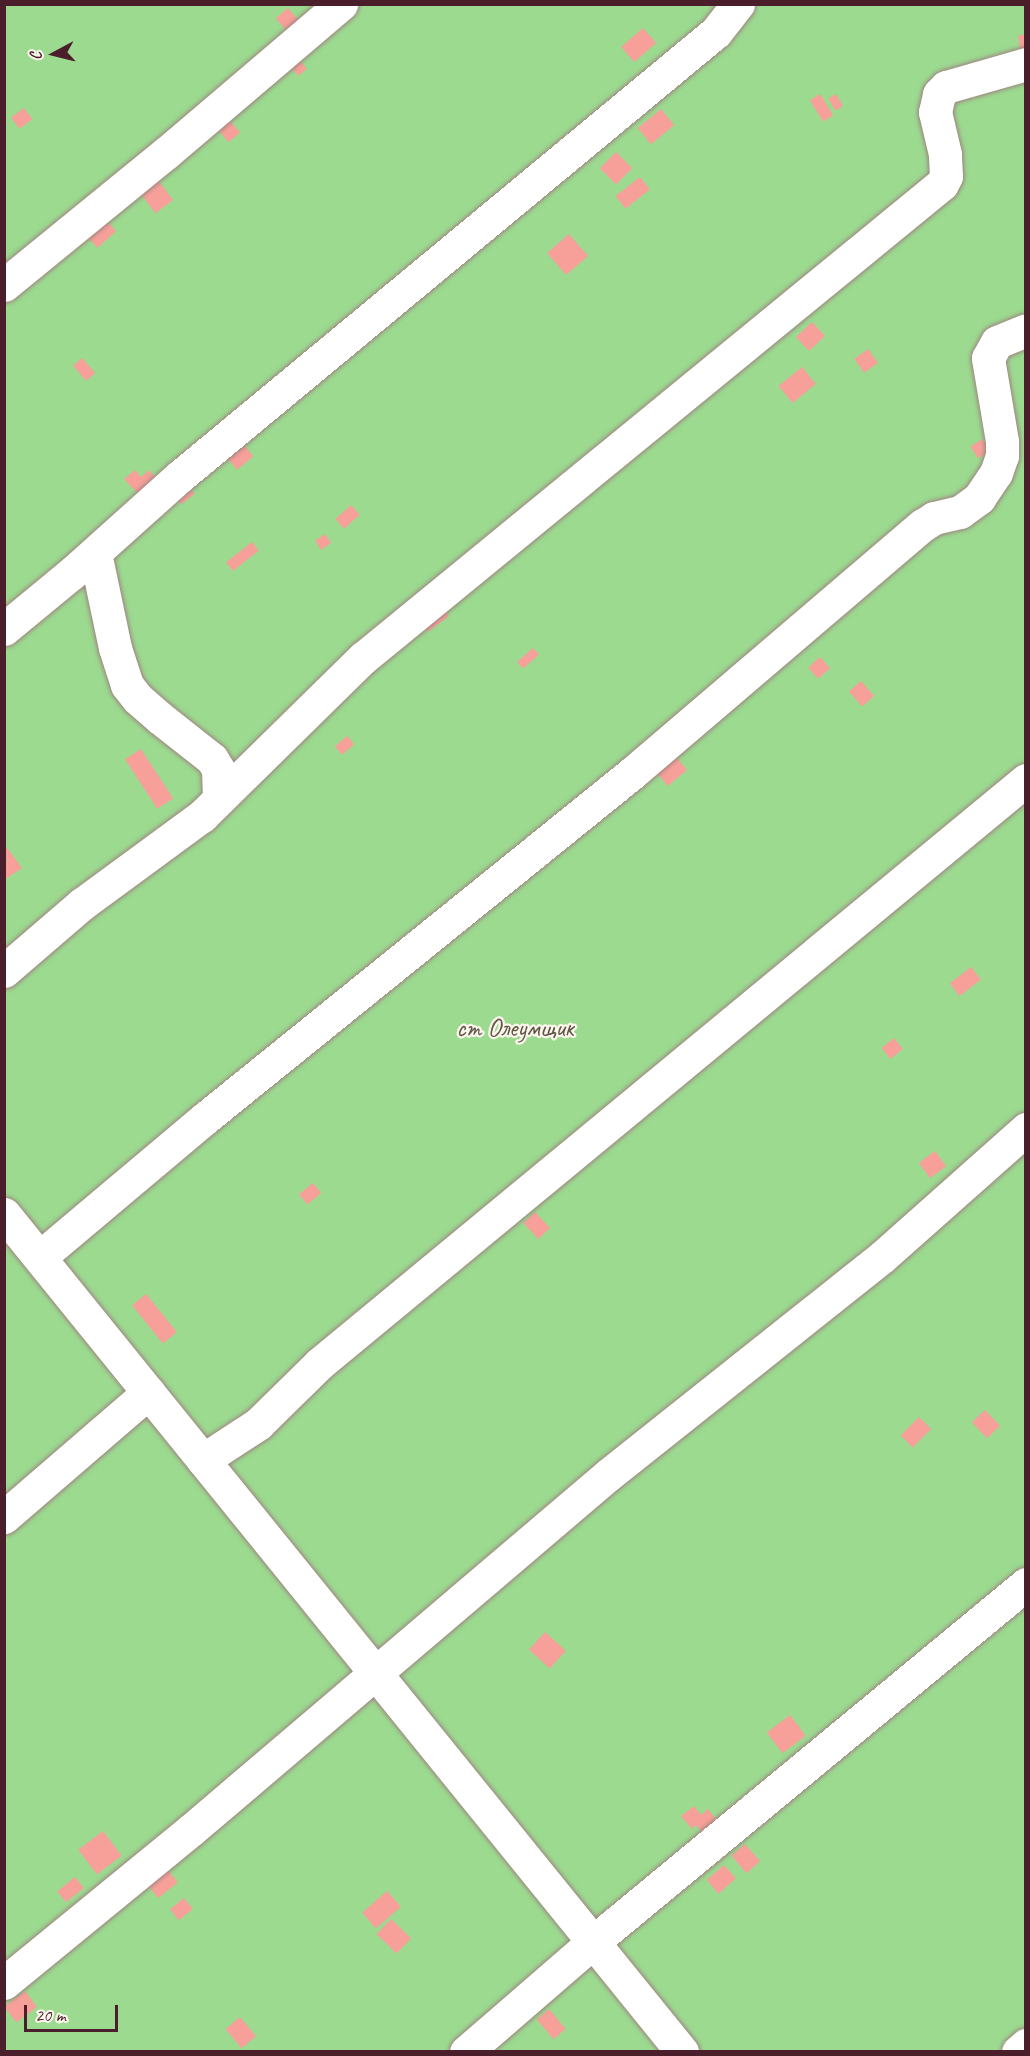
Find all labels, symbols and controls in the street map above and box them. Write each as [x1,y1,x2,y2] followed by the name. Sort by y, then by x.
[24,24,84,84] north arrow
[26,51,47,61] text: С
[455,1012,575,1044] park label: ст Олеумщик
[27,1993,122,2031] scale bar
[35,2004,66,2026] text: 20 m

